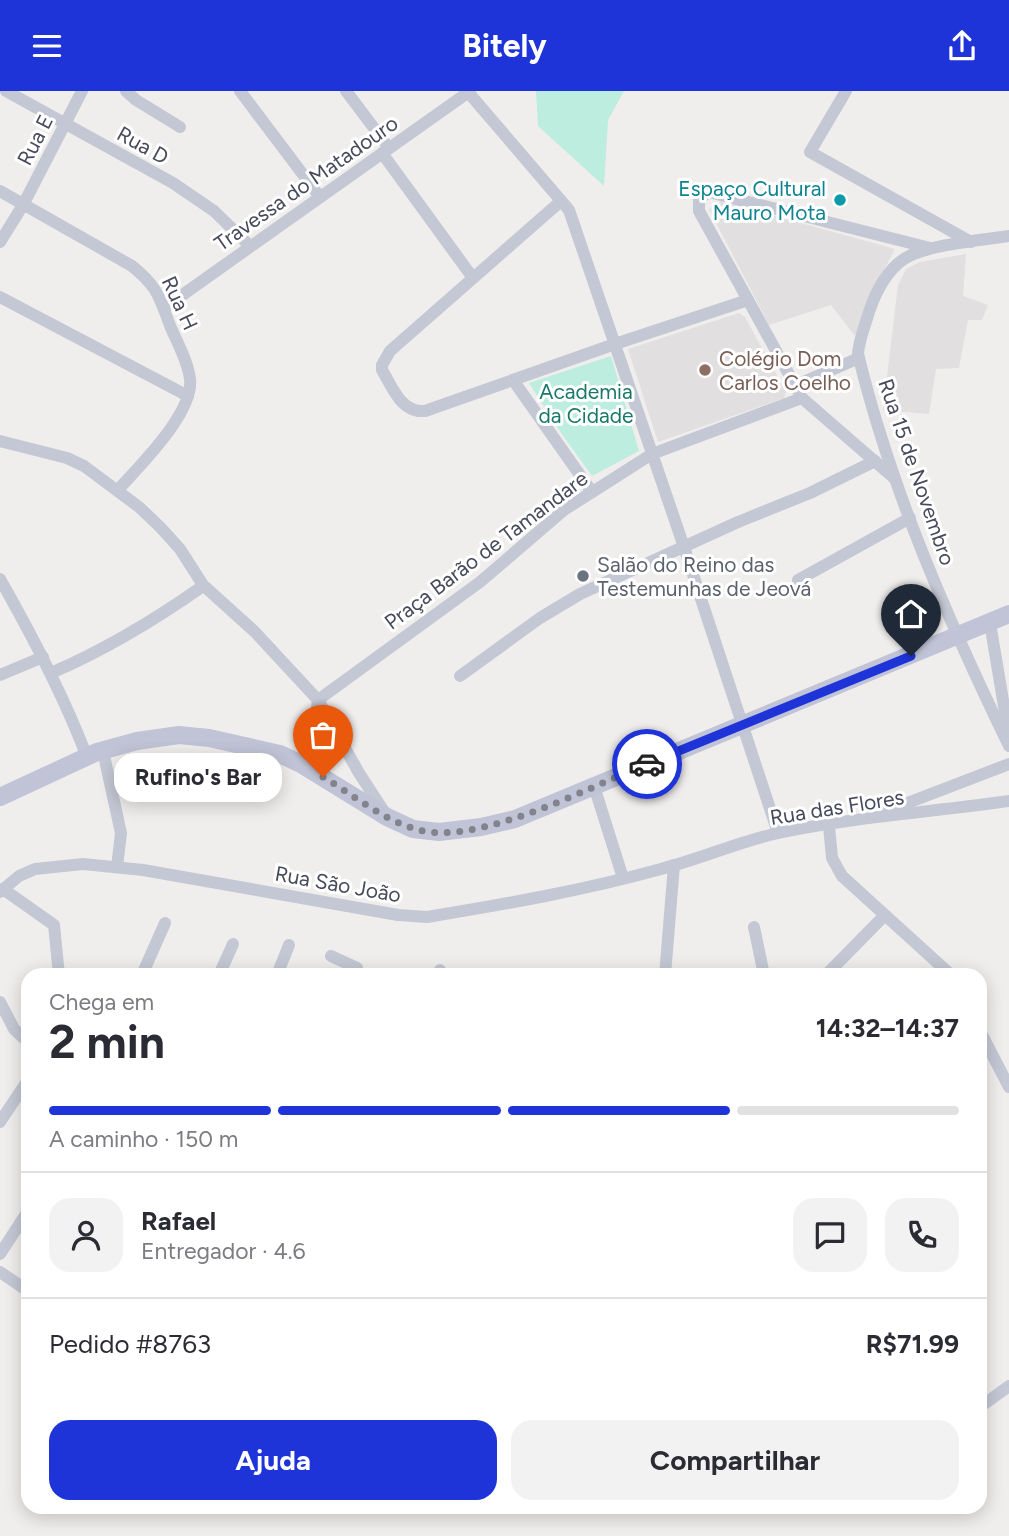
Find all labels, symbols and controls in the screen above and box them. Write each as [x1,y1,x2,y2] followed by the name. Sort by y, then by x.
[28,27,66,65] icon: menu
[462,27,547,65] text: Bitely
[943,27,981,65] icon: share
[210,110,402,256] street label: Travessa do Matadouro
[12,111,58,169] street label: Rua E
[113,121,173,169] street label: Rua D
[678,176,826,225] place label: Espaço Cultural Mauro Mota
[832,192,848,208] marker: Espaço Cultural Mauro Mota
[157,272,203,334] street label: Rua H
[719,346,851,395] place label: Colégio Dom Carlos Coelho
[697,362,713,378] marker: Colégio Dom Carlos Coelho
[873,376,961,568] street label: Rua 15 de Novembro
[538,379,634,428] park label: Academia da Cidade
[380,465,592,635] street label: Praça Barão de Tamandare
[597,552,811,601] place label: Salão do Reino das Testemunhas de Jeová
[575,568,591,584] marker: Salão do Reino das Testemunhas de Jeová
[881,584,941,656] pin
[892,595,930,633] icon: home
[293,705,353,777] pin
[304,716,342,754] icon: bag
[612,729,682,799] courier
[628,745,666,783] icon: car
[113,753,281,801] callout: Rufino's Bar
[135,763,261,791] text: Rufino's Bar
[768,784,906,830] street label: Rua das Flores
[273,861,403,907] street label: Rua São João
[49,988,154,1016] text: Chega em
[816,1012,959,1044] text: 14:32–14:37
[49,1014,165,1070] text: 2 min
[49,1125,238,1153] text: A caminho · 150 m
[49,1198,123,1272] button: person
[793,1198,867,1272] button: chat
[885,1198,959,1272] button: phone
[141,1205,216,1237] text: Rafael
[141,1237,306,1265] text: Entregador · 4.6
[49,1328,211,1360] text: Pedido #8763
[866,1328,959,1360] text: R$71.99
[49,1420,497,1500] button: Ajuda
[511,1420,959,1500] button: Compartilhar

